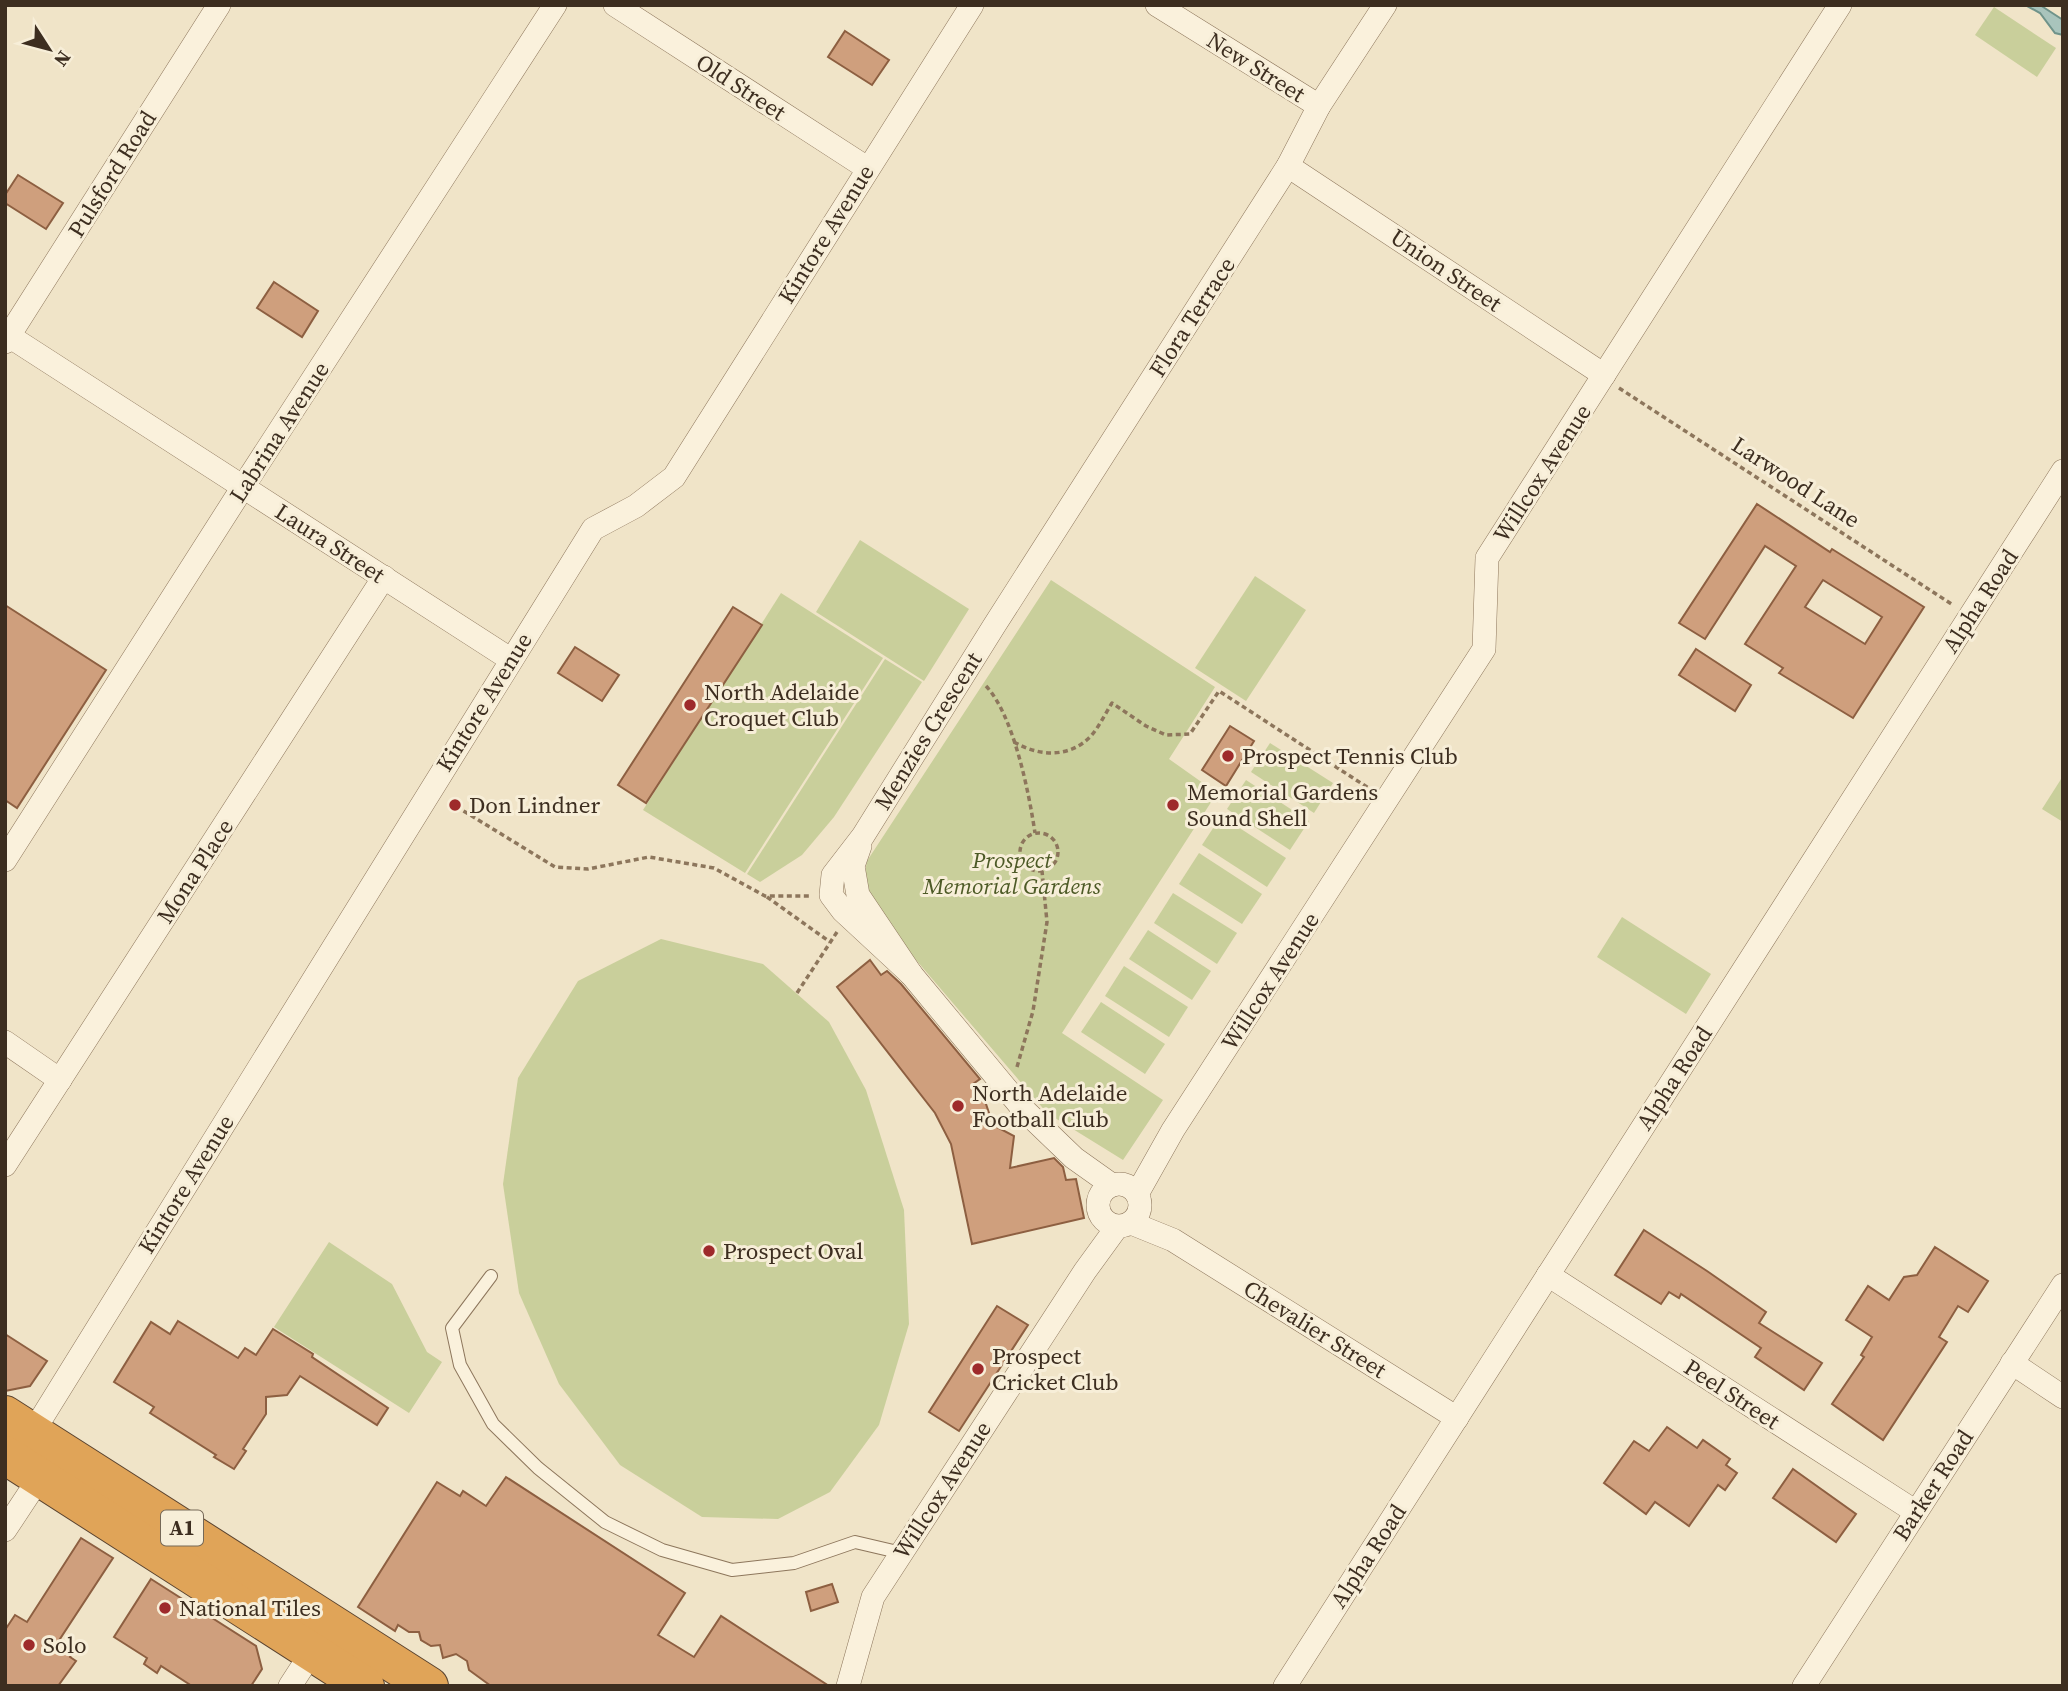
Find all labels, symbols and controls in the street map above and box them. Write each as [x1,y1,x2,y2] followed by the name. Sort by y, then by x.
[14,14,84,84] north arrow
[1201,24,1312,110] street label: New Street
[48,46,77,72] text: N
[690,46,792,128] street label: Old Street
[60,104,164,244] street label: Pulsford Road
[771,158,881,310] street label: Kintore Avenue
[1384,221,1509,319] street label: Union Street
[1141,251,1243,383] street label: Flora Terrace
[222,355,336,509] street label: Labrina Avenue
[1485,398,1599,548] street label: Willcox Avenue
[1726,429,1866,535] street label: Larwood Lane
[269,496,391,591] street label: Laura Street
[1934,543,2026,659] street label: Alpha Road
[429,626,539,778] street label: Kintore Avenue
[867,646,990,816] street label: Menzies Crescent
[704,676,859,734] place label: North Adelaide Croquet Club
[682,697,698,713] marker: North Adelaide Croquet Club
[1242,740,1458,772] place label: Prospect Tennis Club
[1220,748,1236,764] marker: Prospect Tennis Club
[1187,776,1378,834] place label: Memorial Gardens Sound Shell
[469,789,600,821] place label: Don Lindner
[447,797,463,813] marker: Don Lindner
[1165,797,1181,813] marker: Memorial Gardens Sound Shell
[149,812,241,930] street label: Mona Place
[922,844,1102,902] park label: Prospect Memorial Gardens
[1213,906,1327,1056] street label: Willcox Avenue
[1628,1020,1720,1136] street label: Alpha Road
[972,1077,1127,1135] place label: North Adelaide Football Club
[950,1098,966,1114] marker: North Adelaide Football Club
[131,1108,241,1260] street label: Kintore Avenue
[723,1235,864,1267] place label: Prospect Oval
[701,1243,717,1259] marker: Prospect Oval
[1237,1272,1393,1386] street label: Chevalier Street
[992,1340,1119,1398] place label: Prospect Cricket Club
[1678,1351,1786,1437] street label: Peel Street
[970,1361,986,1377] marker: Prospect Cricket Club
[885,1415,999,1565] street label: Willcox Avenue
[1885,1423,1981,1547] street label: Barker Road
[1322,1498,1414,1614] street label: Alpha Road
[161,1510,203,1546] road number: A1
[179,1592,321,1624] place label: National Tiles
[157,1600,173,1616] marker: National Tiles
[43,1629,87,1661] place label: Solo
[21,1637,37,1653] marker: Solo

